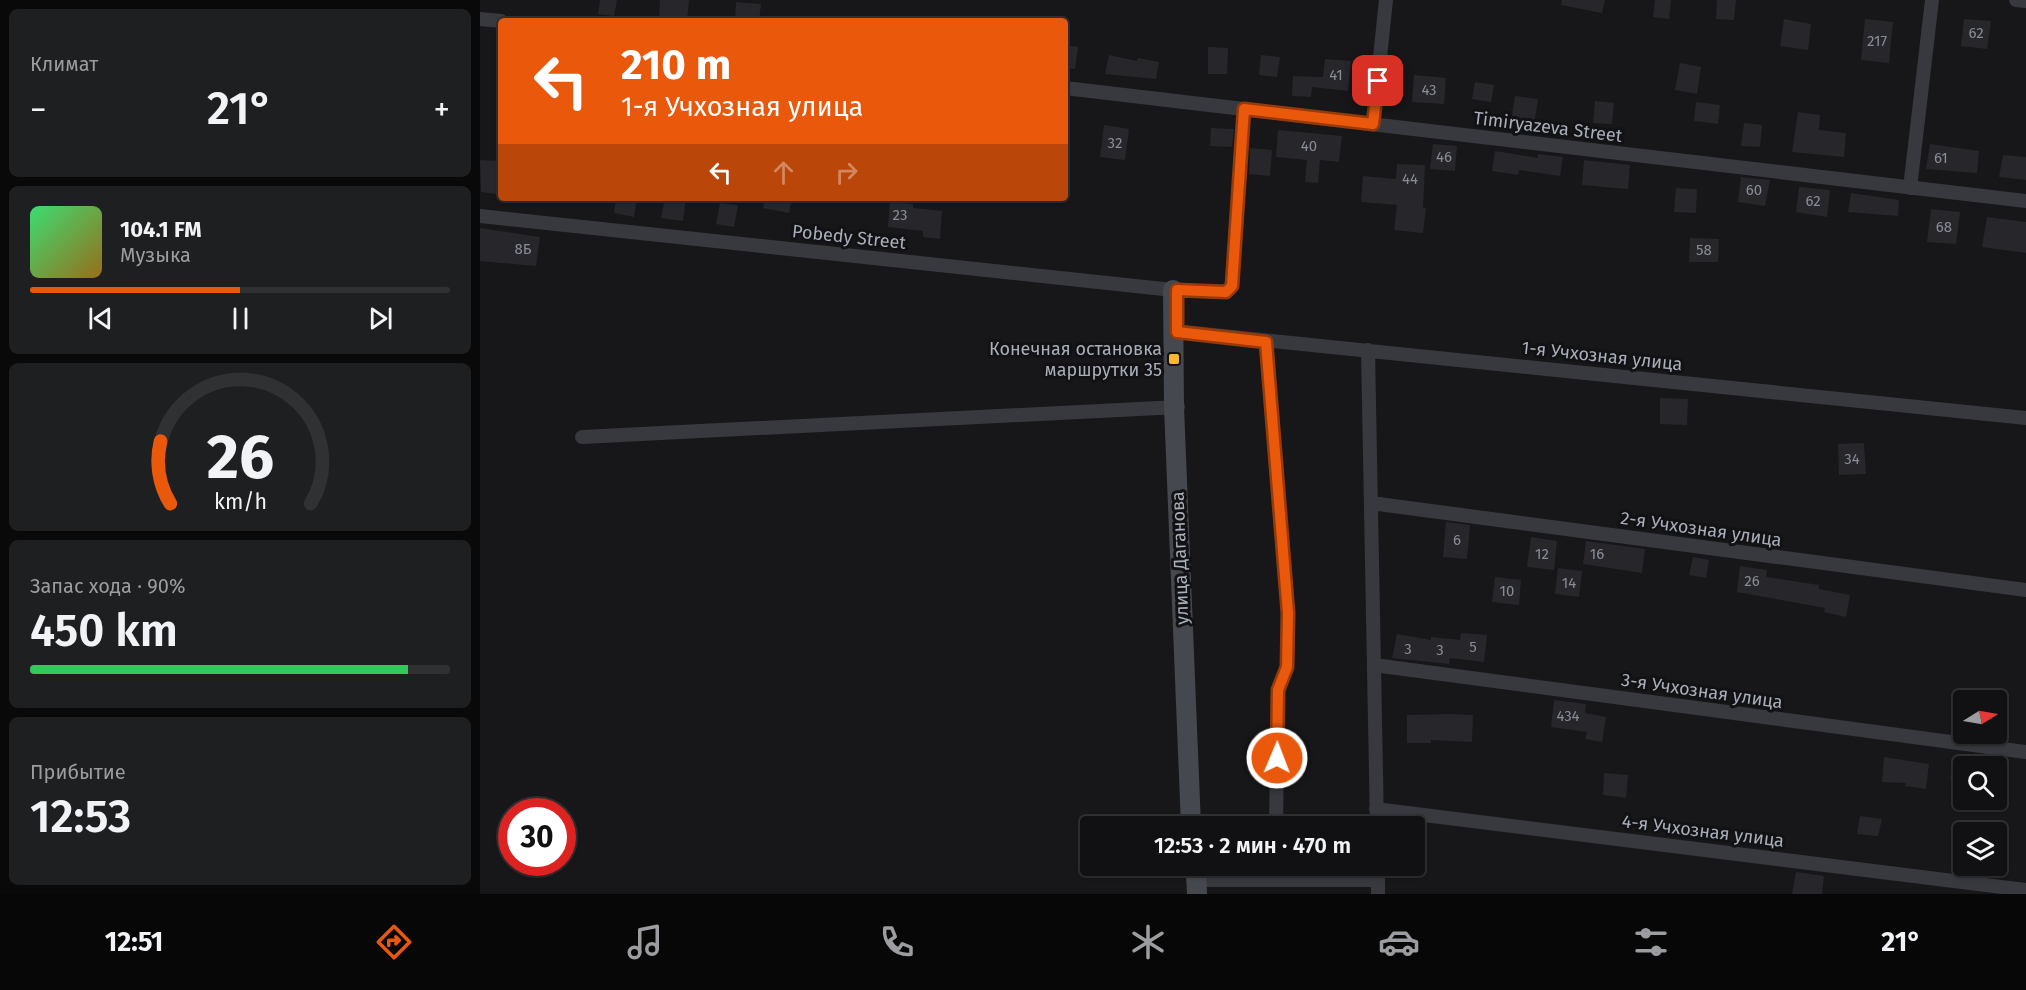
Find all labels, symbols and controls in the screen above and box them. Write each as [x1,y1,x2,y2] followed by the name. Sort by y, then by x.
[1968,24,1984,42] house number: 62
[1867,32,1887,50] house number: 217
[621,40,731,90] text: 210 m
[522,42,600,120] icon: left
[30,52,98,76] text: Климат
[1352,55,1403,106] pin
[1361,64,1394,97] icon: arrive
[1329,66,1343,84] house number: 41
[1421,81,1437,99] house number: 43
[207,82,273,136] text: 21°
[30,90,47,130] text: −
[434,90,450,130] text: +
[621,91,863,123] text: 1-я Учхозная улица
[1472,107,1624,147] street label: Timiryazeva Street
[1108,134,1122,152] house number: 32
[1301,137,1317,155] house number: 40
[1436,148,1452,166] house number: 46
[1934,149,1948,167] house number: 61
[704,156,737,189] icon: left
[767,156,800,189] icon: ahead
[830,156,863,189] icon: right
[1402,170,1418,188] house number: 44
[1746,181,1762,199] house number: 60
[1805,192,1821,210] house number: 62
[893,206,907,224] house number: 23
[120,216,201,243] text: 104.1 FM
[1936,218,1952,236] house number: 68
[791,220,907,254] street label: Pobedy Street
[515,240,532,258] house number: 8Б
[1696,241,1712,259] house number: 58
[120,243,191,267] text: Музыка
[84,302,117,335] icon: previous
[224,302,257,335] icon: pause
[364,302,397,335] icon: next
[1521,337,1683,375] street label: 1-я Учхозная улица
[989,338,1162,381] place label: Конечная остановка маршрутки 35
[1167,352,1181,366] marker: Конечная остановка маршрутки 35
[206,420,274,495] text: 26
[1844,450,1860,468] house number: 34
[213,489,267,515] text: km/h
[1167,491,1193,625] street label: улица Даганова
[1619,507,1783,551] street label: 2-я Учхозная улица
[1453,531,1461,549] house number: 6
[1535,545,1549,563] house number: 12
[1590,545,1604,563] house number: 16
[1744,572,1760,590] house number: 26
[30,574,185,598] text: Запас хода · 90%
[1562,574,1576,592] house number: 14
[1500,582,1514,600] house number: 10
[30,604,178,658] text: 450 km
[1469,638,1477,656] house number: 5
[1404,640,1412,658] house number: 3
[1436,641,1444,659] house number: 3
[1620,669,1784,713] street label: 3-я Учхозная улица
[1953,690,2007,744] north arrow
[1953,690,2007,876] map controls
[1556,707,1580,725] house number: 434
[1245,726,1309,790] position arrow
[1953,756,2007,810] button: search
[30,760,126,784] text: Прибытие
[30,790,131,844] text: 12:53
[498,798,576,876] speed limit sign: 30
[1621,810,1785,852] street label: 4-я Учхозная улица
[1953,822,2007,876] button: layers
[1154,832,1351,859] text: 12:53 · 2 мин · 470 m
[373,921,415,963] icon: directions
[624,921,666,963] icon: music
[876,921,918,963] icon: phone
[1127,921,1169,963] icon: climate
[1378,921,1420,963] icon: car
[1630,921,1672,963] icon: filters
[105,926,163,958] text: 12:51
[1881,926,1921,958] text: 21°

